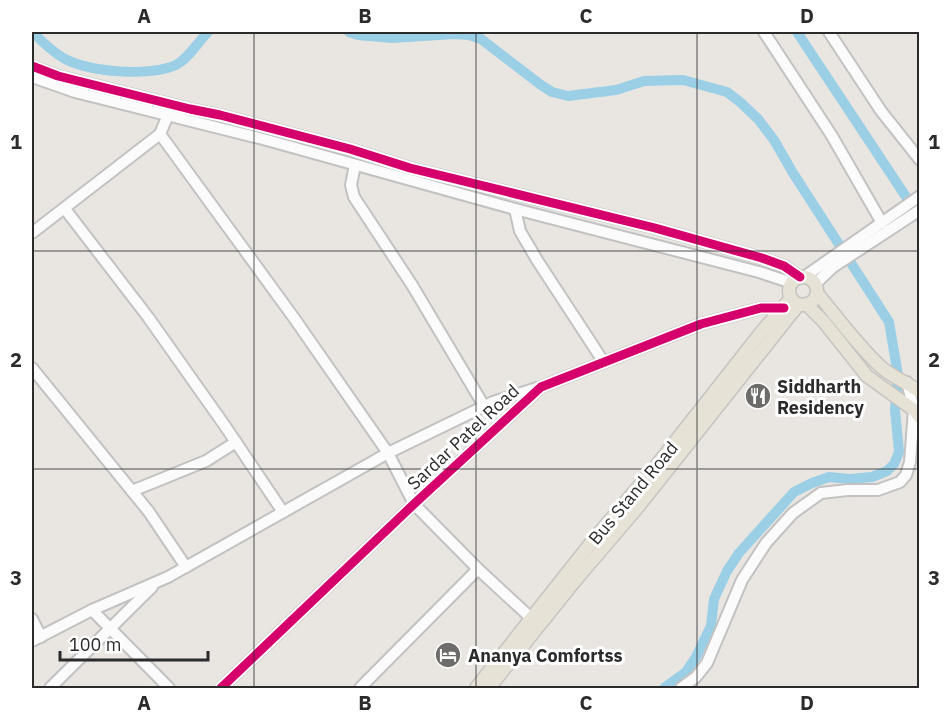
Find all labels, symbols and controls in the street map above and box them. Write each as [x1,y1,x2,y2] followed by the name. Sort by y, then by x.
[137,2,151,29] text: A
[358,2,372,29] text: B
[579,2,593,29] text: C
[800,2,814,29] text: D
[10,128,22,155] text: 1
[928,128,940,155] text: 1
[10,346,22,373] text: 2
[928,346,940,373] text: 2
[777,375,864,419] place label: Siddharth Residency
[402,379,524,495] street label: Sardar Patel Road
[743,381,773,411] restaurant icon: Siddharth Residency
[583,437,683,549] street label: Bus Stand Road
[10,564,22,591] text: 3
[928,564,940,591] text: 3
[60,624,208,662] scale bar
[69,633,121,656] text: 100 m
[433,640,463,670] hotel icon: Ananya Comfortss
[468,644,623,667] place label: Ananya Comfortss
[137,689,151,716] text: A
[358,689,372,716] text: B
[579,689,593,716] text: C
[800,689,814,716] text: D

